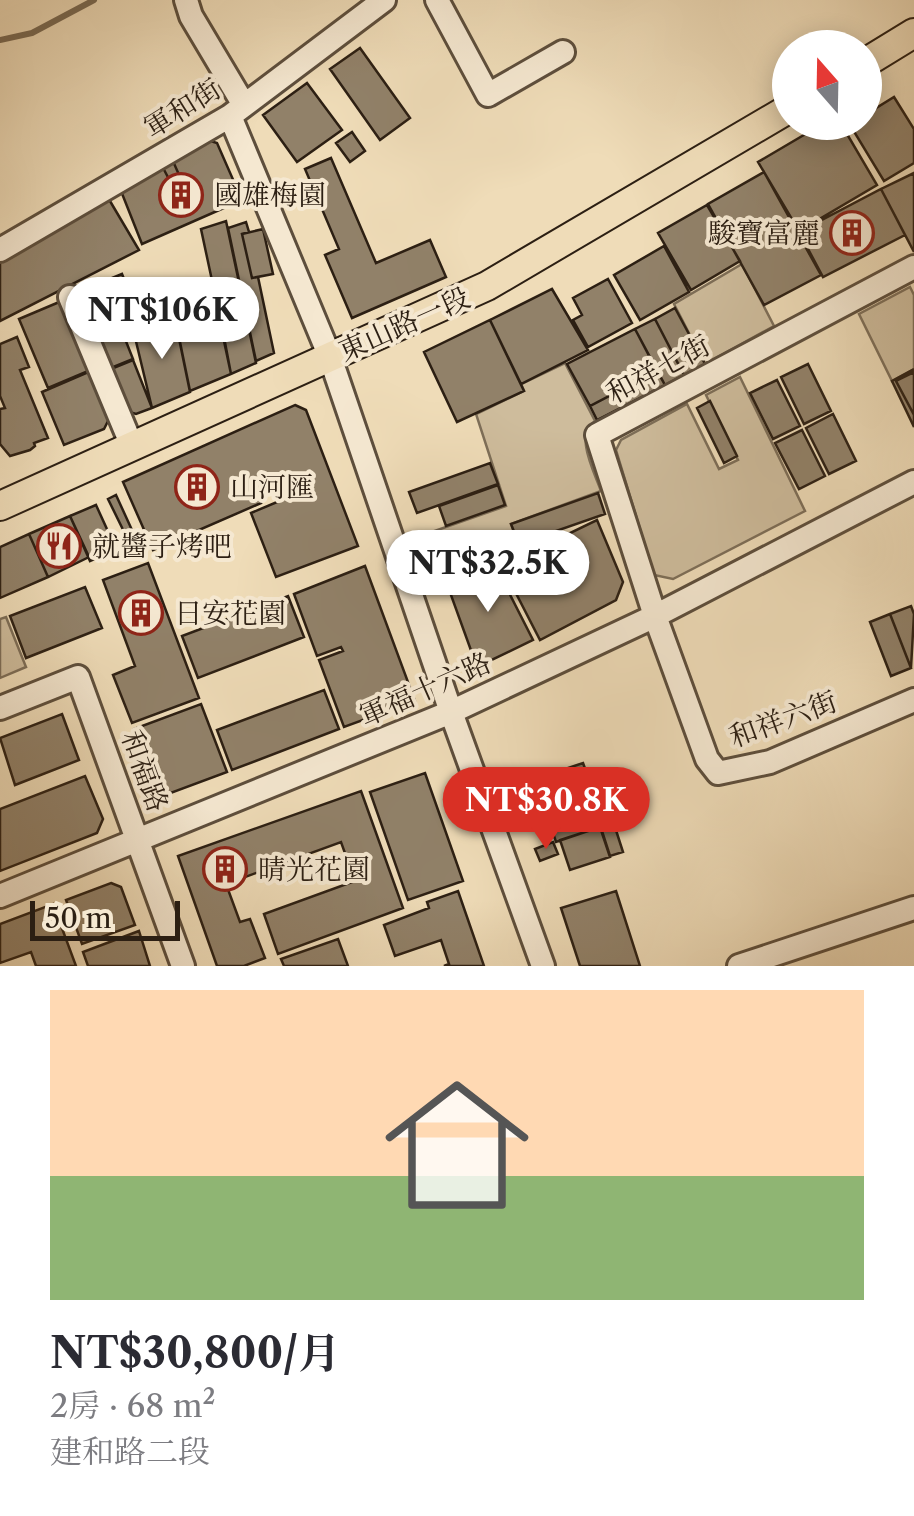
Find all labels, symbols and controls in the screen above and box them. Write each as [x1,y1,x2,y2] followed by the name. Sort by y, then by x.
[772,30,882,140] north arrow
[772,30,882,140] map controls
[137,71,227,145] street label: 軍和街
[158,172,204,218] building icon: 國雄梅園
[214,178,326,212] place label: 國雄梅園
[829,210,875,256] building icon: 駿寶富麗
[708,216,820,250] place label: 駿寶富麗
[70,277,254,362] pin: NT$106K
[333,280,475,368] street label: 東山路一段
[87,290,237,329] text: NT$106K
[601,328,715,410] street label: 和祥七街
[174,464,220,510] building icon: 山河匯
[230,470,314,504] place label: 山河匯
[36,523,82,569] restaurant icon: 就醬子烤吧
[92,529,232,563] place label: 就醬子烤吧
[385,530,591,615] pin: NT$32.5K
[408,543,568,582] text: NT$32.5K
[118,590,164,636] building icon: 日安花園
[174,596,286,630] place label: 日安花園
[354,645,496,733] street label: 軍福十六路
[725,684,841,754] street label: 和祥六街
[115,726,175,816] street label: 和福路
[443,767,649,852] pin: NT$30.8K
[465,780,627,819] text: NT$30.8K
[202,846,248,892] building icon: 晴光花園
[258,852,370,886] place label: 晴光花園
[30,896,180,940] scale bar
[45,901,112,935] text: 50 m
[367,1055,547,1235] icon: home
[50,1327,340,1379] text: NT$30,800/月
[50,1386,216,1425] text: 2房 · 68 m²
[50,1432,210,1471] text: 建和路二段

